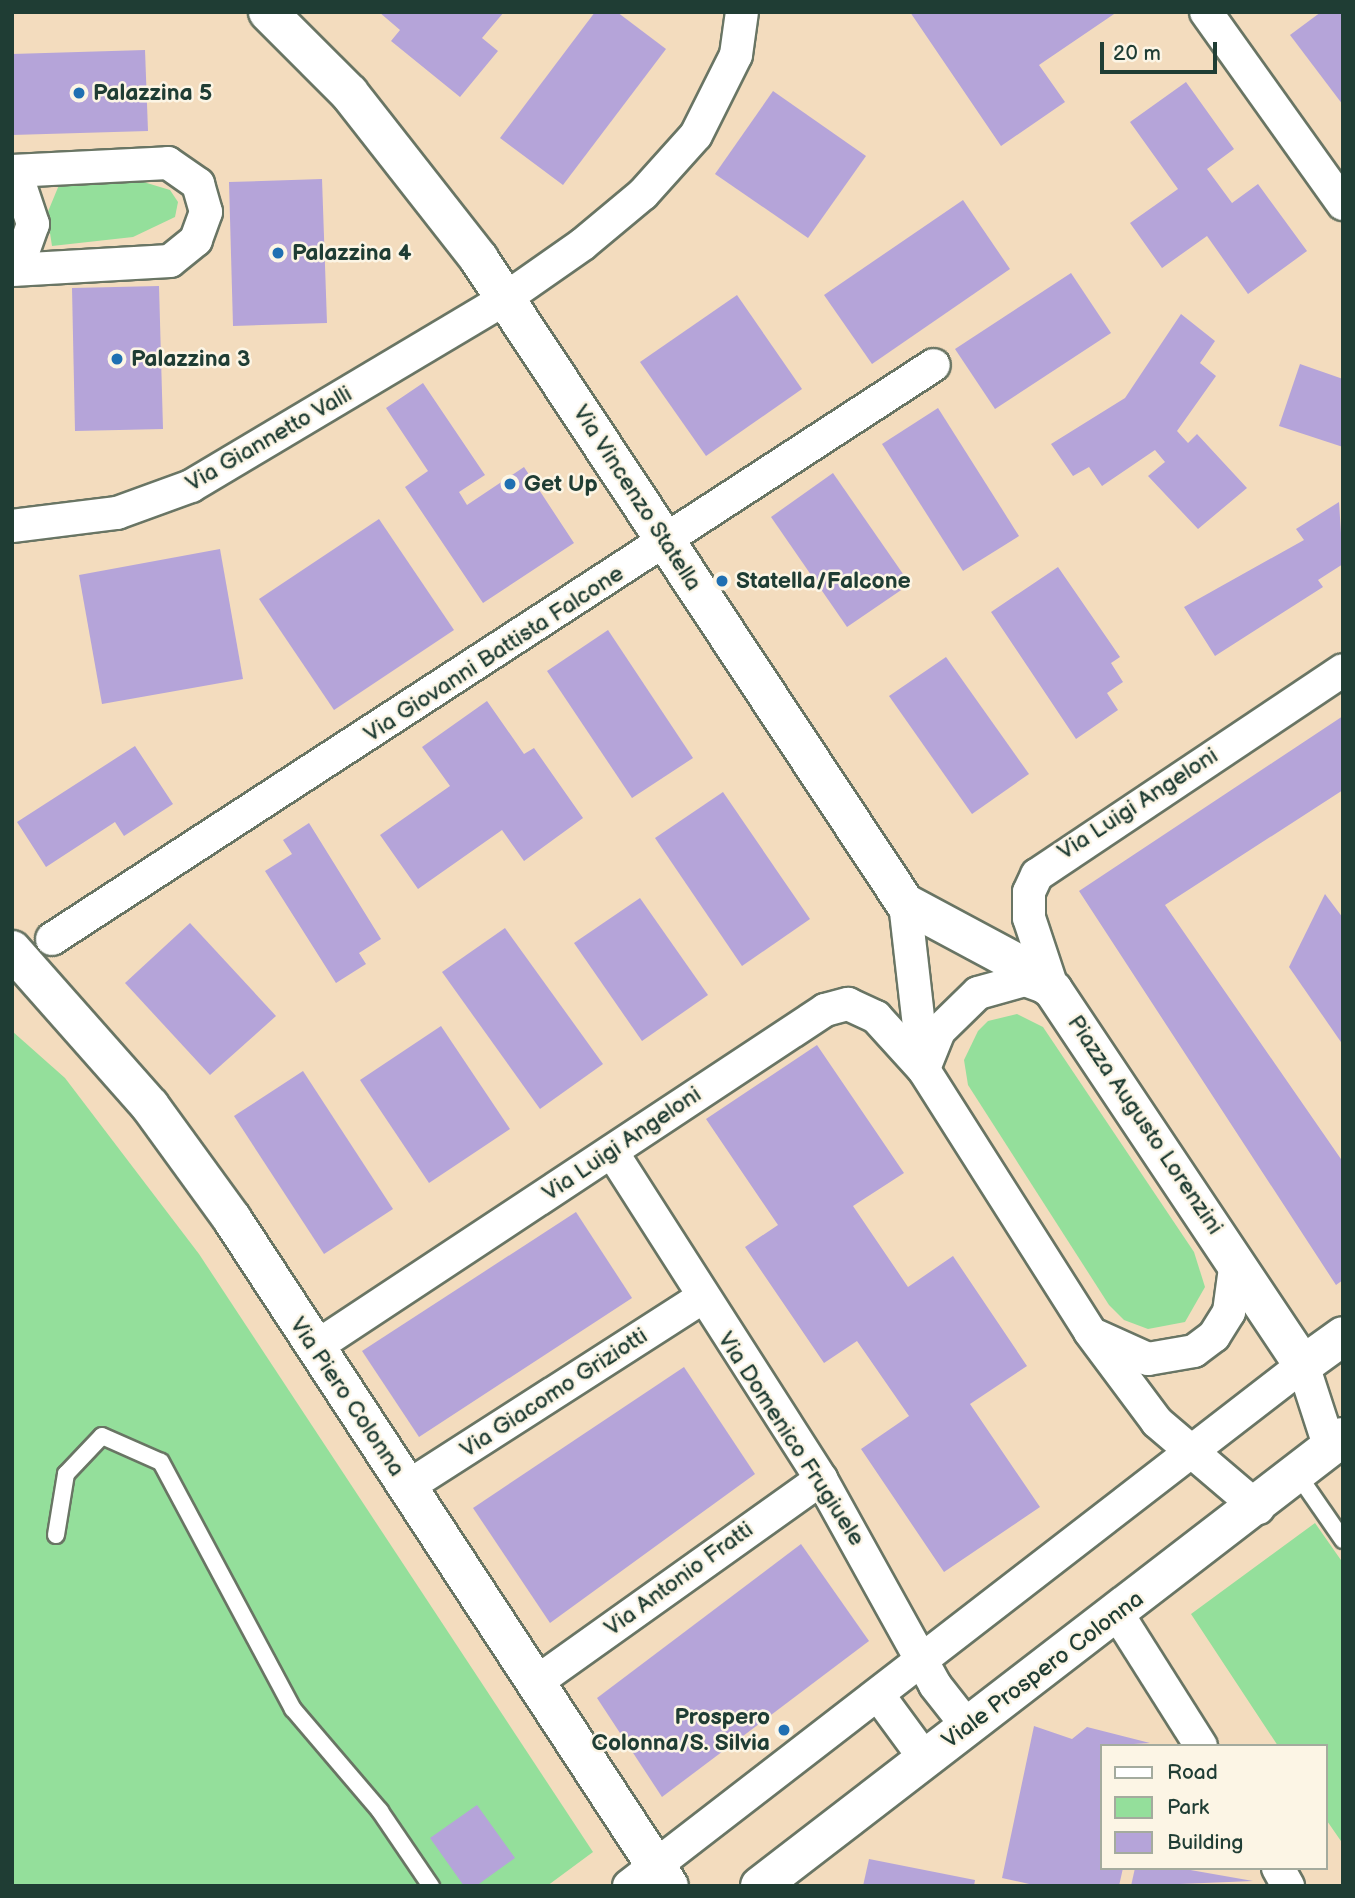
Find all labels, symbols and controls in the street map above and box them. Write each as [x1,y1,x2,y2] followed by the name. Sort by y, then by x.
[1103,28,1220,72] scale bar
[1113,41,1161,66] text: 20 m
[93,79,212,107] place label: Palazzina 5
[71,85,87,101] marker: Palazzina 5
[292,239,412,267] place label: Palazzina 4
[270,245,286,261] marker: Palazzina 4
[131,345,250,373] place label: Palazzina 3
[109,351,125,367] marker: Palazzina 3
[181,380,357,498] street label: Via Giannetto Valli
[566,400,708,596] street label: Via Vincenzo Statella
[524,470,598,498] place label: Get Up
[502,476,518,492] marker: Get Up
[359,560,629,748] street label: Via Giovanni Battista Falcone
[736,567,911,595] place label: Statella/Falcone
[714,573,730,589] marker: Statella/Falcone
[1053,742,1223,866] street label: Via Luigi Angeloni
[1061,1010,1229,1240] street label: Piazza Augusto Lorenzini
[537,1081,707,1207] street label: Via Luigi Angeloni
[284,1312,410,1482] street label: Via Piero Colonna
[455,1322,653,1464] street label: Via Giacomo Griziotti
[712,1327,870,1551] street label: Via Domenico Frugiuele
[599,1516,759,1642] street label: Via Antonio Fratti
[937,1585,1149,1755] street label: Viale Prospero Colonna
[592,1703,770,1757] place label: Prospero Colonna/S. Silvia
[776,1722,792,1738] marker: Prospero Colonna/S. Silvia
[1100,1744,1327,1870] legend
[1167,1760,1218,1785] text: Road
[1167,1795,1209,1820] text: Park
[1167,1830,1243,1855] text: Building

